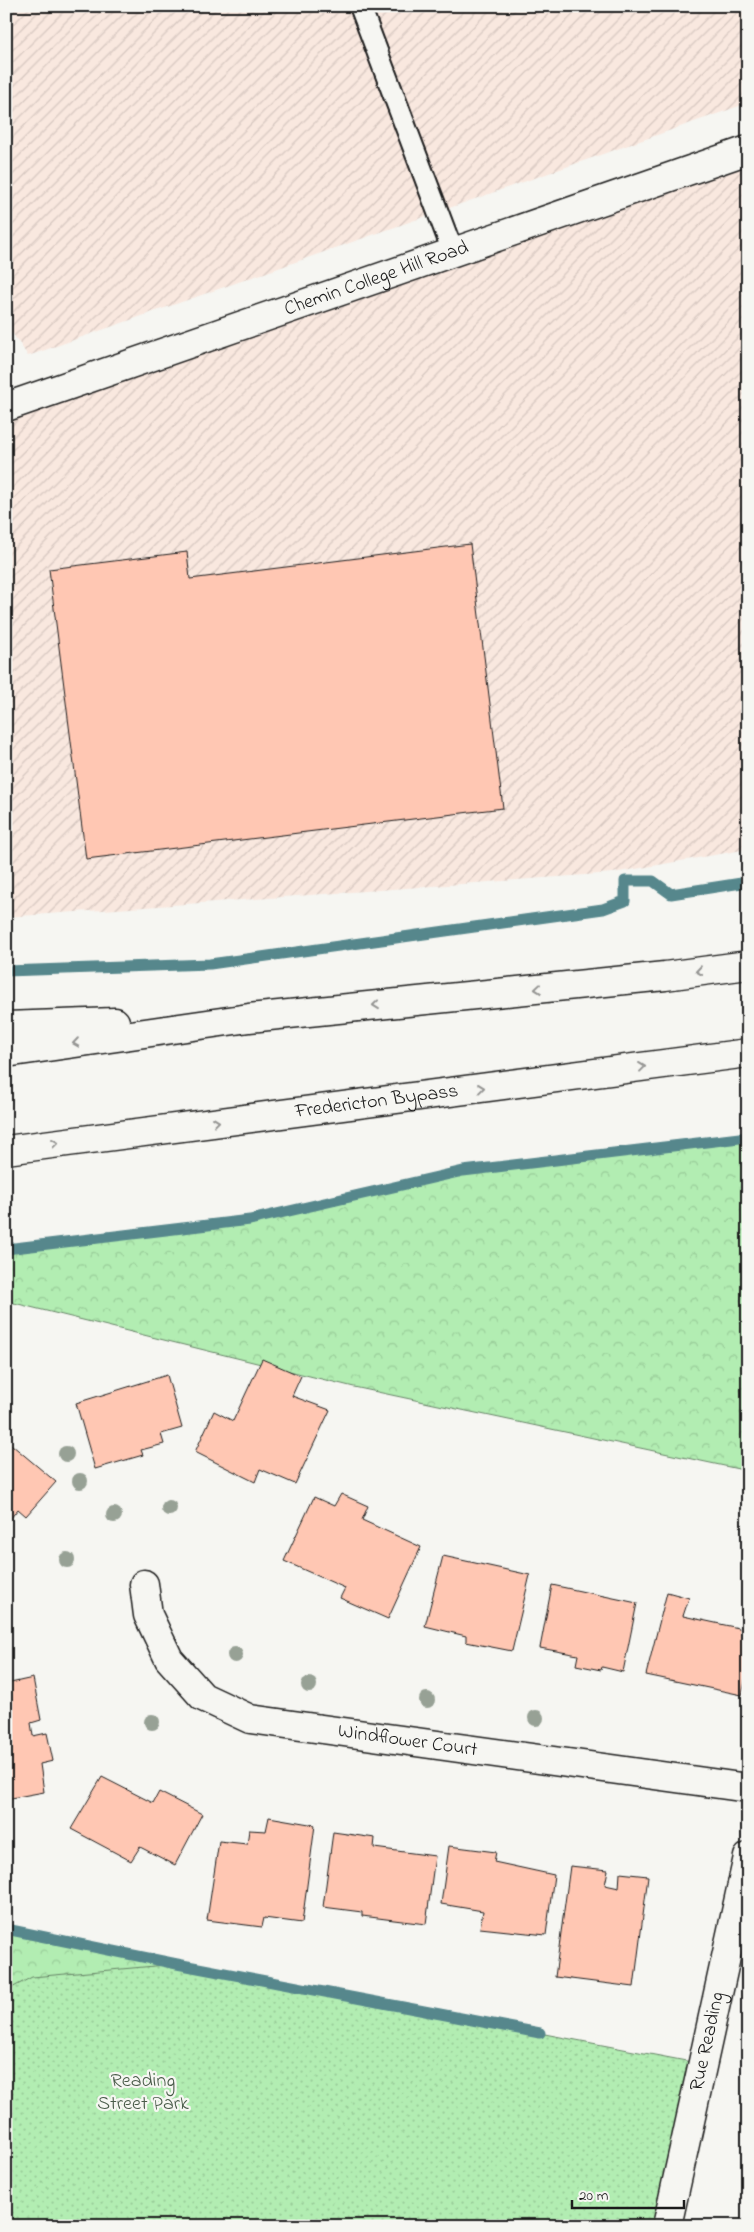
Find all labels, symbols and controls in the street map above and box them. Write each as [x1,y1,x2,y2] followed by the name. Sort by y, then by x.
[280,233,473,324] street label: Chemin College Hill Road
[695,965,703,976] one-way arrow
[534,983,542,994] one-way arrow
[372,999,380,1010] one-way arrow
[72,1038,81,1048] one-way arrow
[638,1062,646,1073] one-way arrow
[293,1077,460,1127] street label: Fredericton Bypass
[477,1083,485,1094] one-way arrow
[211,1118,220,1128] one-way arrow
[51,1138,59,1149] one-way arrow
[336,1717,480,1765] street label: Windflower Court
[683,1989,733,2094] street label: Rue Reading
[97,2067,189,2119] park label: Reading Street Park
[572,2177,684,2209] scale bar
[579,2185,609,2207] text: 20 m

